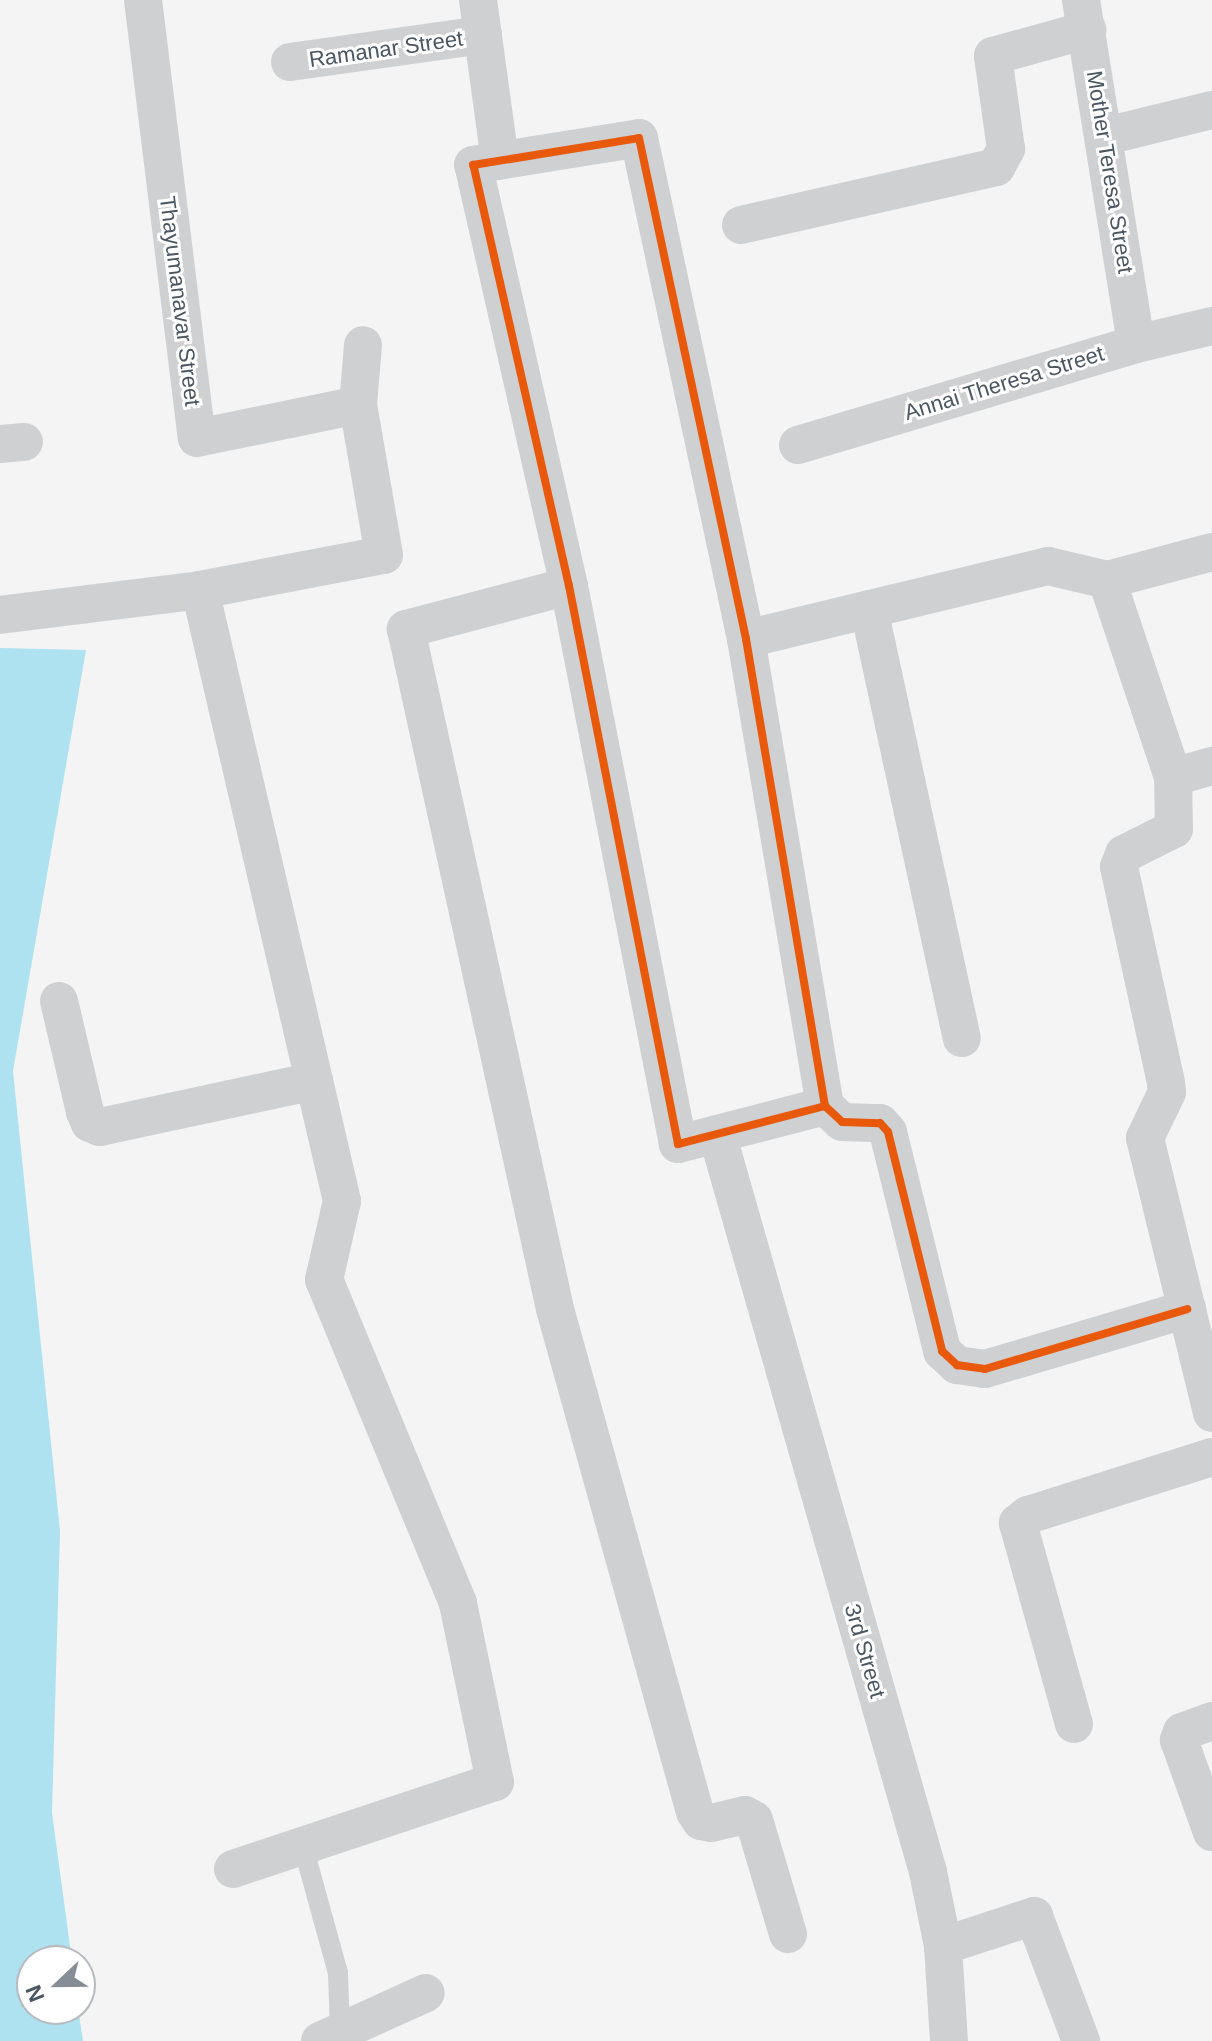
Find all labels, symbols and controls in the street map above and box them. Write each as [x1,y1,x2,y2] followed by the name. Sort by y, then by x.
[307,25,465,73] street label: Ramanar Street
[1081,68,1139,276] street label: Mother Teresa Street
[154,194,206,408] street label: Thayumanavar Street
[901,340,1107,426] street label: Annai Theresa Street
[839,1601,891,1701] street label: 3rd Street
[16,1945,96,2025] north arrow
[21,1981,50,2005] text: N

